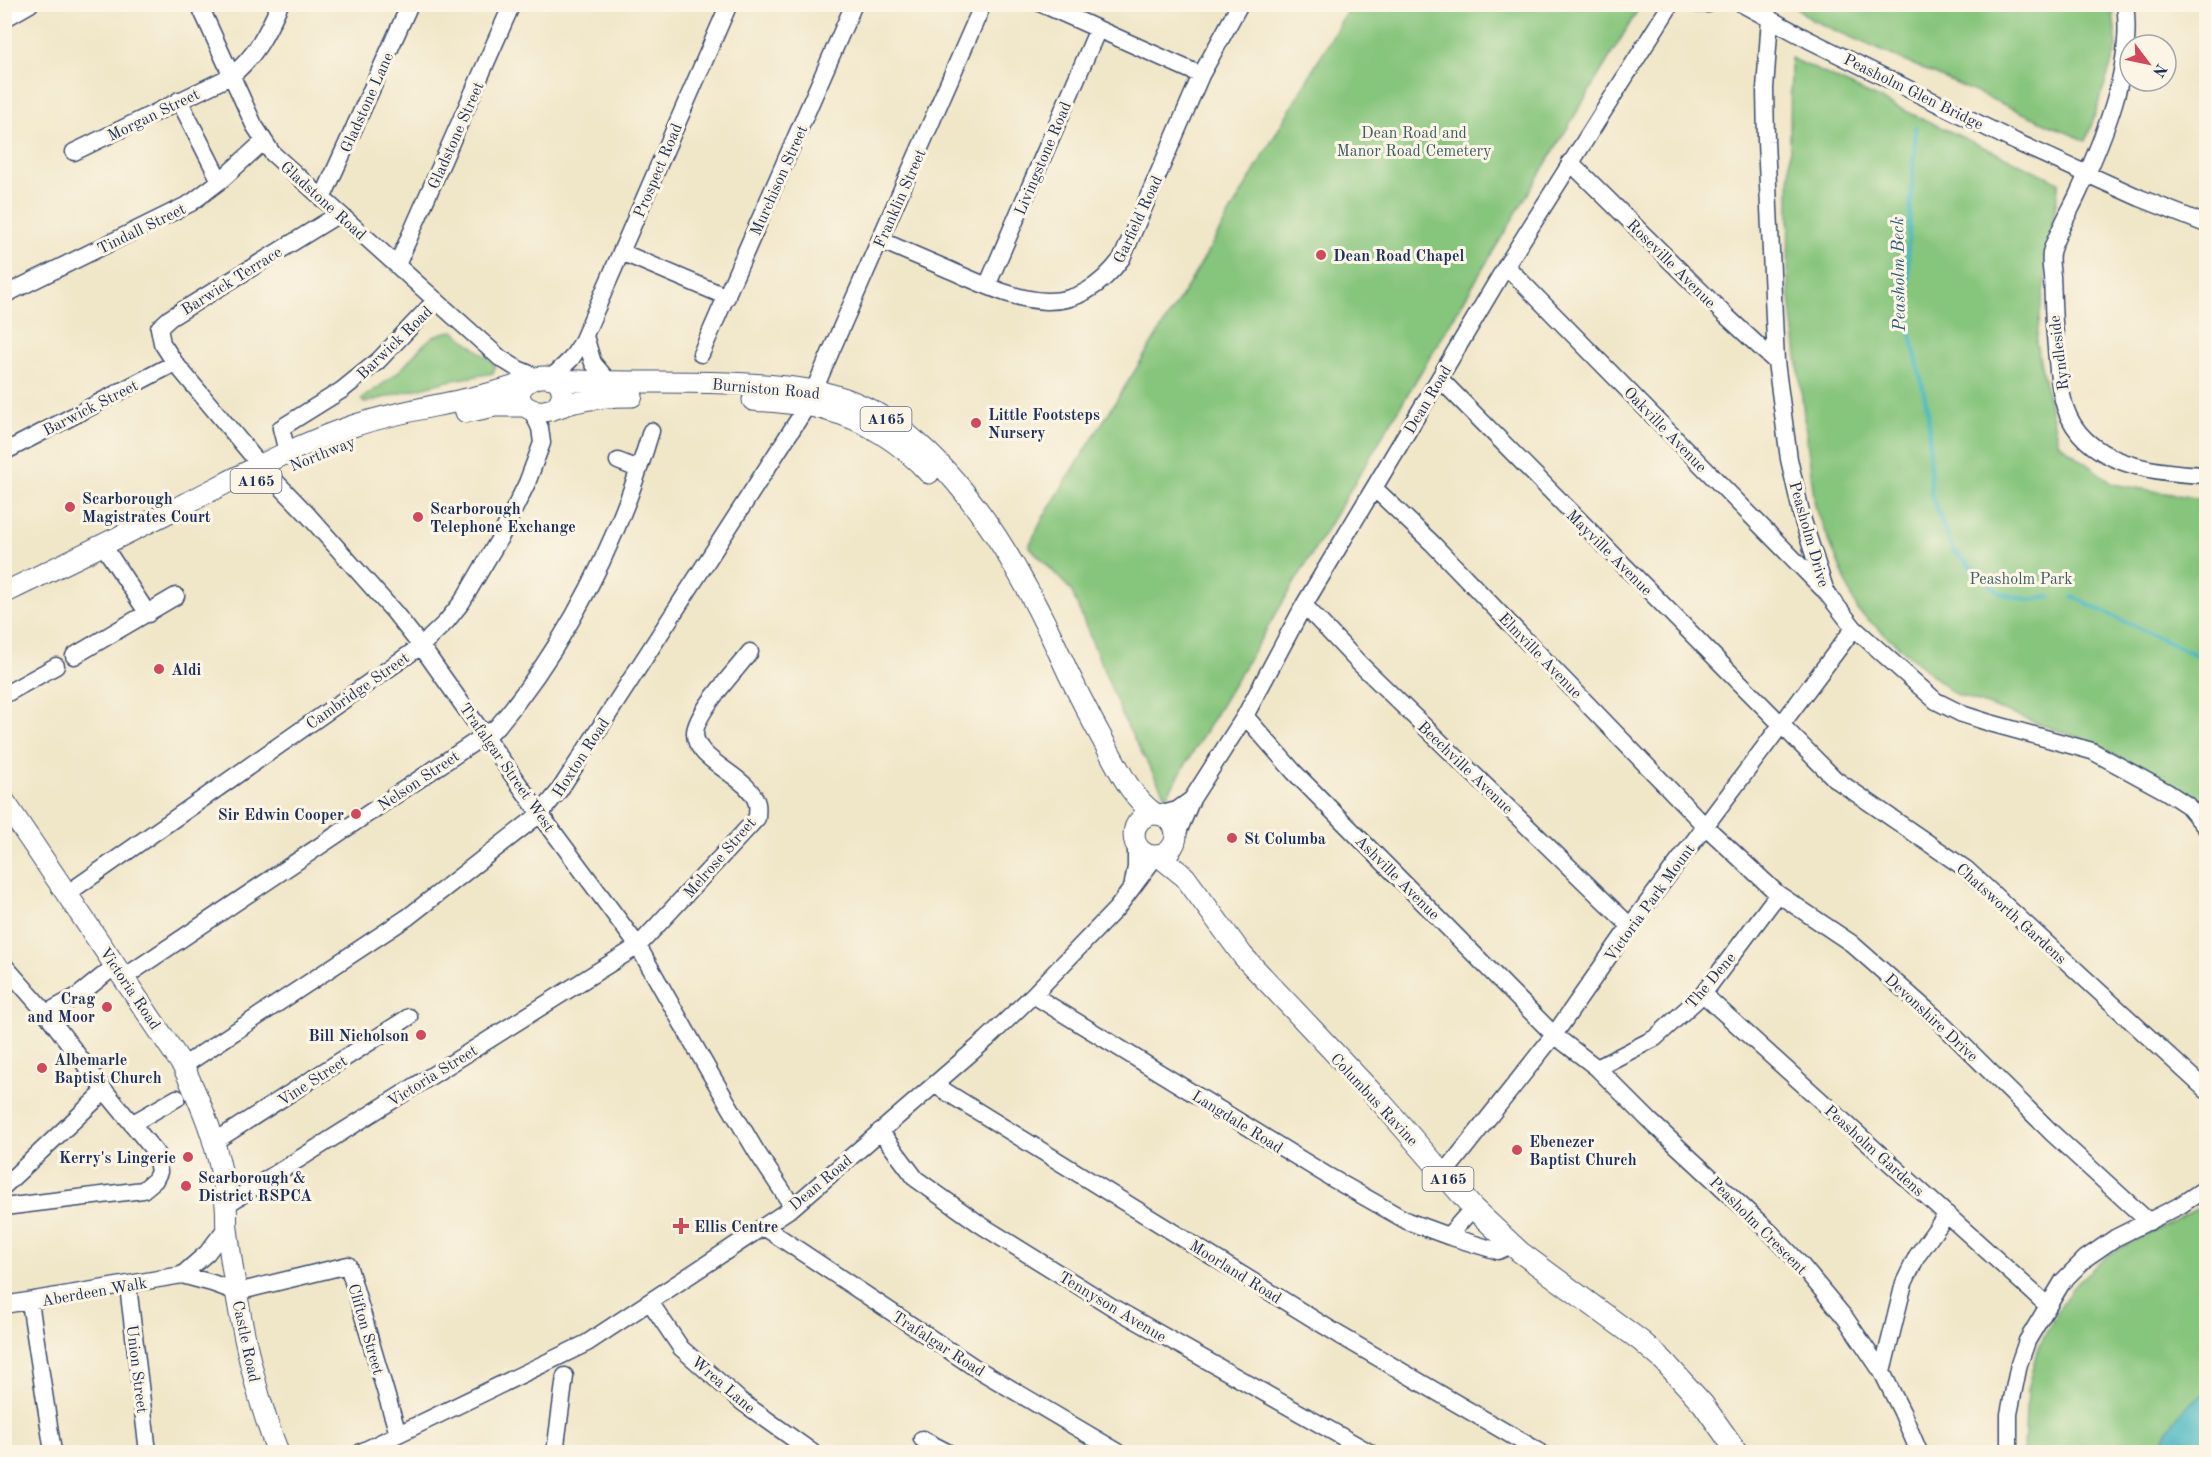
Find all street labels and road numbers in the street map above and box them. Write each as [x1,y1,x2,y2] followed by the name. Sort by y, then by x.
[339,50,397,155] street label: Gladstone Lane
[1841,52,1985,134] street label: Peasholm Glen Bridge
[426,79,488,192] street label: Gladstone Street
[105,87,203,145] street label: Morgan Street
[1013,100,1075,218] street label: Livingstone Road
[632,121,686,220] street label: Prospect Road
[748,123,811,238] street label: Murchison Street
[872,147,930,251] street label: Franklin Street
[277,159,368,244] street label: Gladstone Road
[1112,174,1166,266] street label: Garfield Road
[95,201,189,258] street label: Tindall Street
[1623,217,1718,312] street label: Roseville Avenue
[179,244,285,319] street label: Barwick Terrace
[355,304,436,383] street label: Barwick Road
[2047,314,2073,391] street label: Ryndleside
[1402,363,1455,437] street label: Dean Road
[711,377,820,403] street label: Burniston Road
[41,378,141,440] street label: Barwick Street
[1620,385,1709,476] street label: Oakville Avenue
[860,407,912,431] road number: A165
[288,434,358,475] street label: Northway
[230,469,282,493] road number: A165
[1785,480,1831,589] street label: Peasholm Drive
[1563,508,1654,599] street label: Mayville Avenue
[1495,610,1584,702] street label: Elmville Avenue
[304,650,413,733] street label: Cambridge Street
[456,701,557,836] street label: Trafalgar Street West
[550,716,613,801] street label: Hoxton Road
[1414,719,1515,818] street label: Beechville Avenue
[376,748,463,815] street label: Nelson Street
[681,815,760,902] street label: Melrose Street
[1351,833,1442,924] street label: Ashville Avenue
[1603,841,1699,965] street label: Victoria Park Mount
[1953,861,2069,968] street label: Chatsworth Gardens
[96,945,163,1033] street label: Victoria Road
[1684,950,1739,1012] street label: The Dene
[1881,971,1980,1066] street label: Devonshire Drive
[386,1043,481,1111] street label: Victoria Street
[1327,1051,1420,1150] street label: Columbus Ravine
[276,1053,351,1110] street label: Vine Street
[1189,1088,1285,1157] street label: Langdale Road
[1821,1103,1926,1200] street label: Peasholm Gardens
[787,1153,856,1214] street label: Dean Road
[1422,1167,1474,1191] road number: A165
[1706,1175,1810,1279] street label: Peasholm Crescent
[1186,1238,1284,1307] street label: Moorland Road
[1055,1269,1168,1346] street label: Tennyson Avenue
[40,1276,148,1310] street label: Aberdeen Walk
[344,1282,386,1377] street label: Clifton Street
[229,1299,261,1384] street label: Castle Road
[889,1309,987,1380] street label: Trafalgar Road
[123,1324,149,1415] street label: Union Street
[688,1354,757,1417] street label: Wrea Lane

